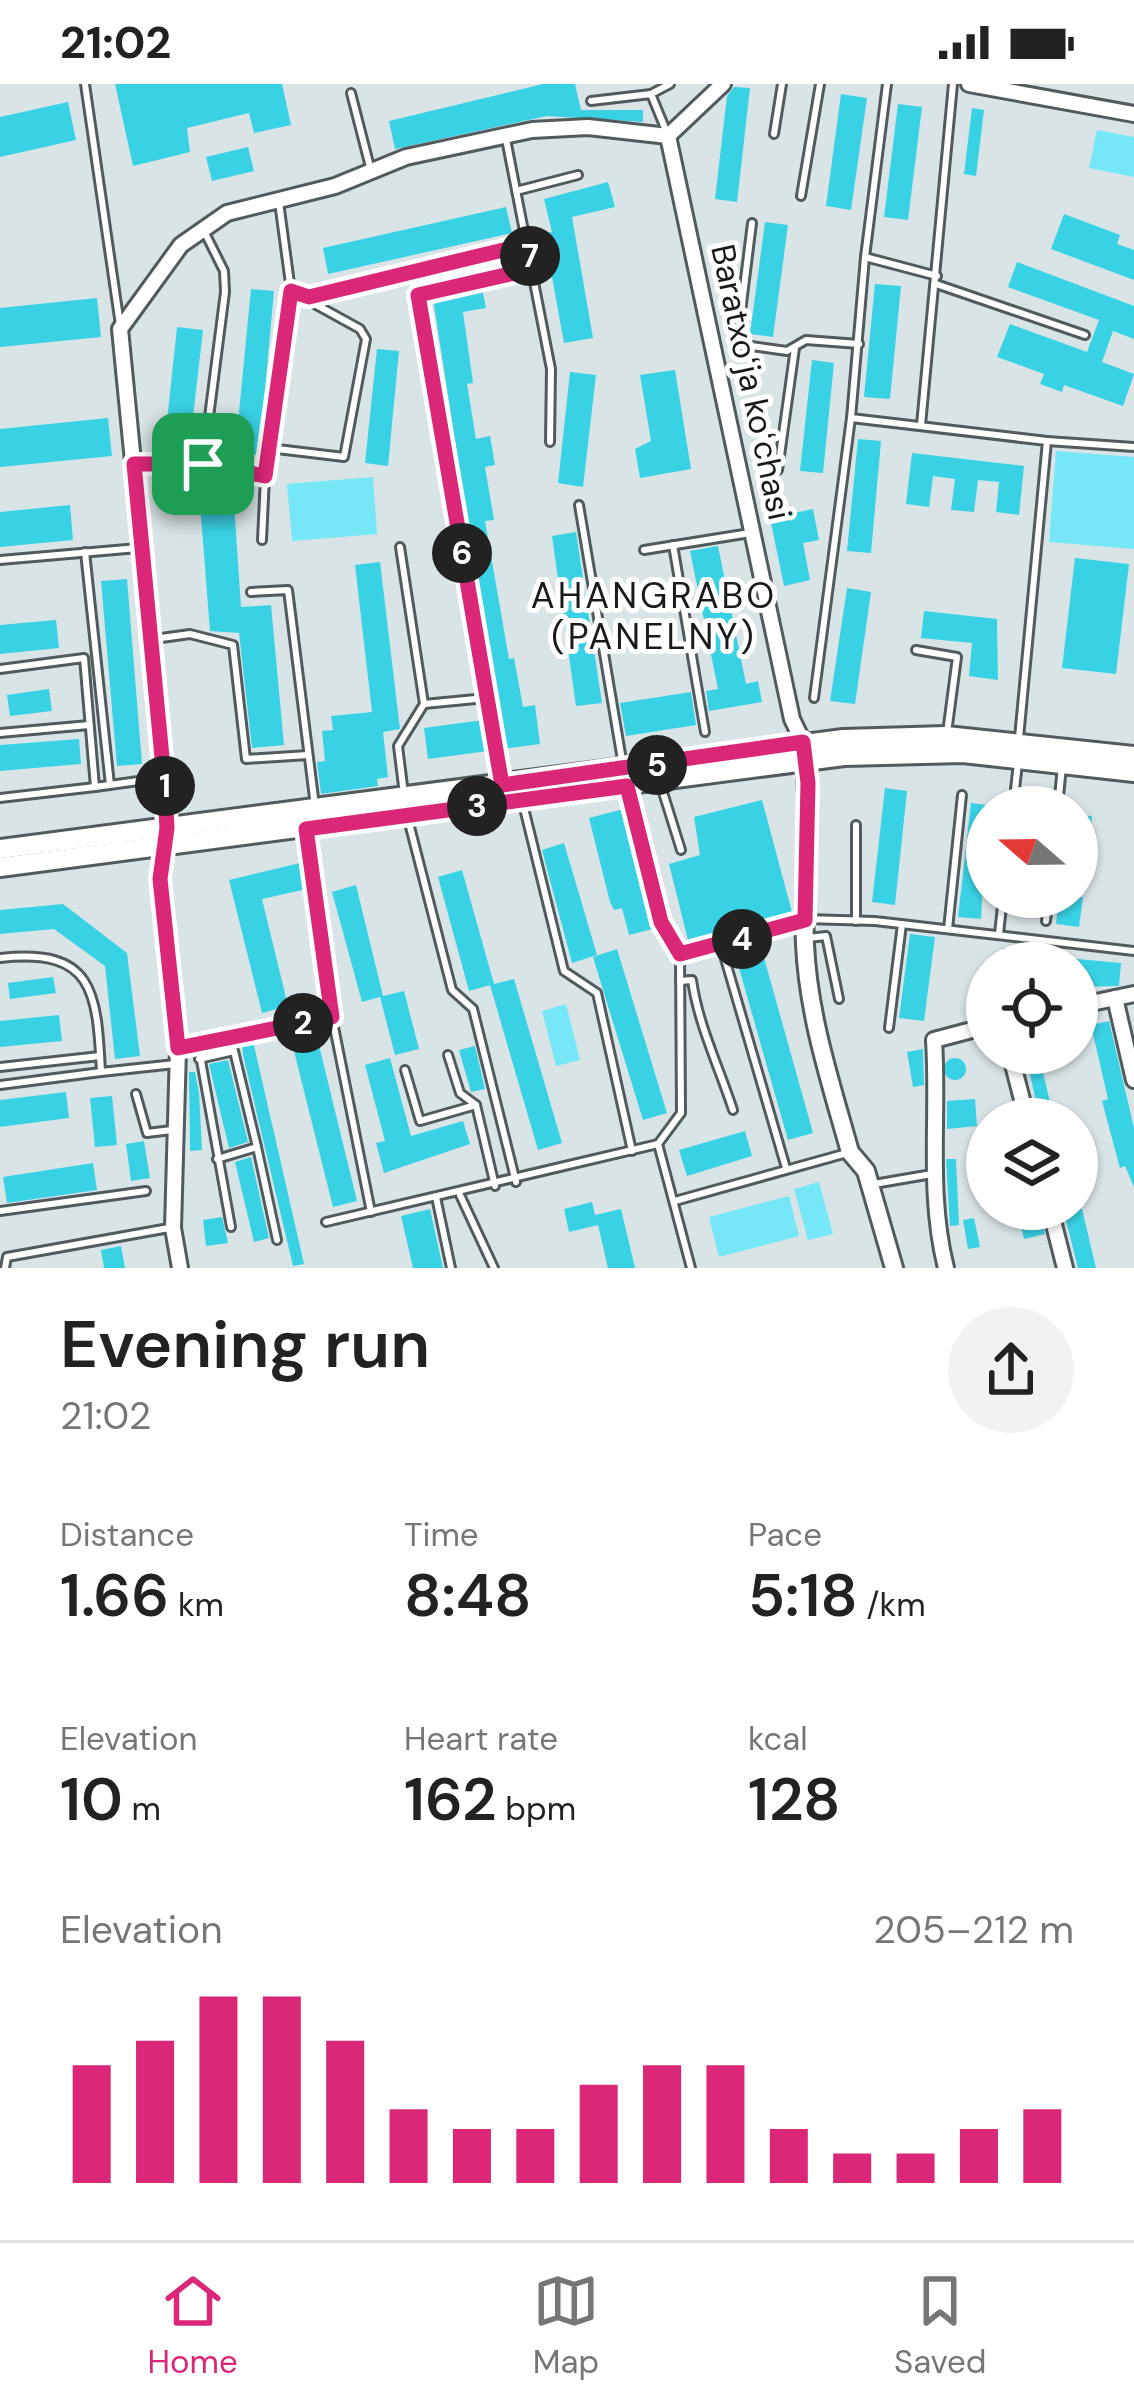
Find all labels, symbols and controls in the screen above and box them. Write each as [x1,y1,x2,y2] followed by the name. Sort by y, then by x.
[60,13,171,72] text: 21:02
[500,226,560,286] pin: 7
[521,234,539,277] text: 7
[701,240,802,524] street label: Baratxoʻja koʻchasi
[152,413,254,515] pin
[170,431,236,497] icon: arrive
[432,523,492,583] pin: 6
[452,531,472,574] text: 6
[531,572,777,660] district label: AHANGRABO (PANELNY)
[627,735,687,795] pin: 5
[647,743,667,786] text: 5
[135,756,195,816] pin: 1
[159,764,171,807] text: 1
[447,776,507,836] pin: 3
[467,784,487,827] text: 3
[966,786,1098,918] north arrow
[966,786,1098,1230] map controls
[712,909,772,969] pin: 4
[731,917,753,960] text: 4
[966,942,1098,1074] button: locate
[273,993,333,1053] pin: 2
[293,1001,313,1044] text: 2
[966,1098,1098,1230] button: layers
[60,1302,430,1387] text: Evening run
[948,1307,1074,1433] button: share
[60,1390,151,1441] text: 21:02
[60,1513,194,1556] text: Distance
[404,1513,479,1556] text: Time
[748,1513,822,1556] text: Pace
[60,1556,169,1635] text: 1.66
[404,1556,532,1635] text: 8:48
[748,1556,858,1635] text: 5:18
[169,1583,224,1626] text: km
[858,1583,926,1626] text: /km
[60,1717,198,1760] text: Elevation
[404,1717,558,1760] text: Heart rate
[748,1717,808,1760] text: kcal
[60,1760,123,1839] text: 10
[404,1760,497,1839] text: 162
[748,1760,840,1839] text: 128
[123,1787,161,1830] text: m
[497,1787,576,1830] text: bpm
[60,1904,223,1955] text: Elevation
[873,1904,1074,1955] text: 205–212 m
[147,2268,238,2383] tab: Home
[533,2268,599,2383] tab: Map
[894,2268,987,2383] tab: Saved

